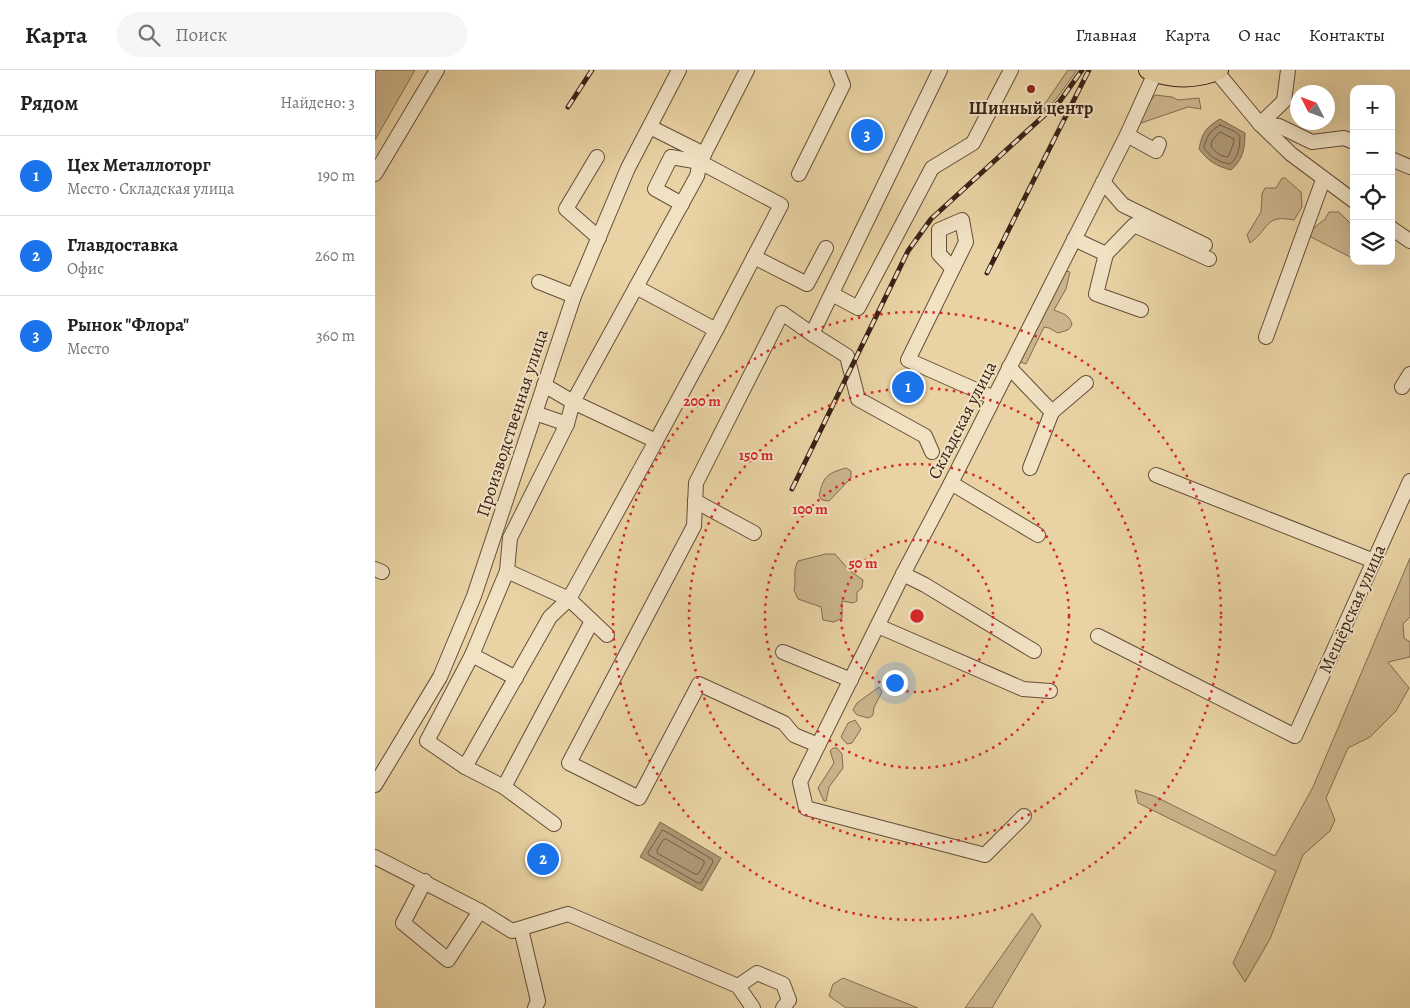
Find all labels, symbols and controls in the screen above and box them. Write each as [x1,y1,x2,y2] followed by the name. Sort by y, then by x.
[117,12,467,57] search box
[25,19,87,51] text: Карта
[135,21,163,49] icon: search
[175,22,227,48] text: Поиск
[1076,23,1137,47] text: Главная
[1165,23,1210,47] text: Карта
[1238,23,1281,47] text: О нас
[1309,23,1385,47] text: Контакты
[1025,83,1037,95] marker: Шинный центр
[1290,85,1335,130] north arrow
[1350,85,1395,265] map controls
[1350,85,1395,130] button: +
[20,89,78,117] text: Рядом
[280,92,355,114] text: Найдено: 3
[969,96,1094,120] place label: Шинный центр
[851,116,883,154] pin: 3
[1350,130,1395,175] button: −
[67,152,211,178] text: Цех Металлоторг
[33,165,39,187] text: 1
[317,165,355,187] text: 190 m
[1350,175,1395,220] button: locate
[67,178,234,200] text: Место · Складская улица
[1350,220,1395,265] button: layers
[67,232,178,258] text: Главдоставка
[32,245,40,267] text: 2
[315,245,355,267] text: 260 m
[67,258,104,280] text: Офис
[67,312,189,338] text: Рынок "Флора"
[33,325,39,347] text: 3
[316,325,355,347] text: 360 m
[470,325,554,520] street label: Производственная улица
[67,338,110,360] text: Место
[922,356,1002,483] street label: Складская улица
[892,368,924,406] pin: 1
[683,391,721,411] text: 200 m
[739,445,774,465] text: 150 m
[792,499,828,519] text: 100 m
[1313,540,1391,677] street label: Мещёрская улица
[848,553,878,573] text: 50 m
[908,607,926,625] centre of rings
[882,670,908,696] your location
[527,840,559,878] pin: 2

